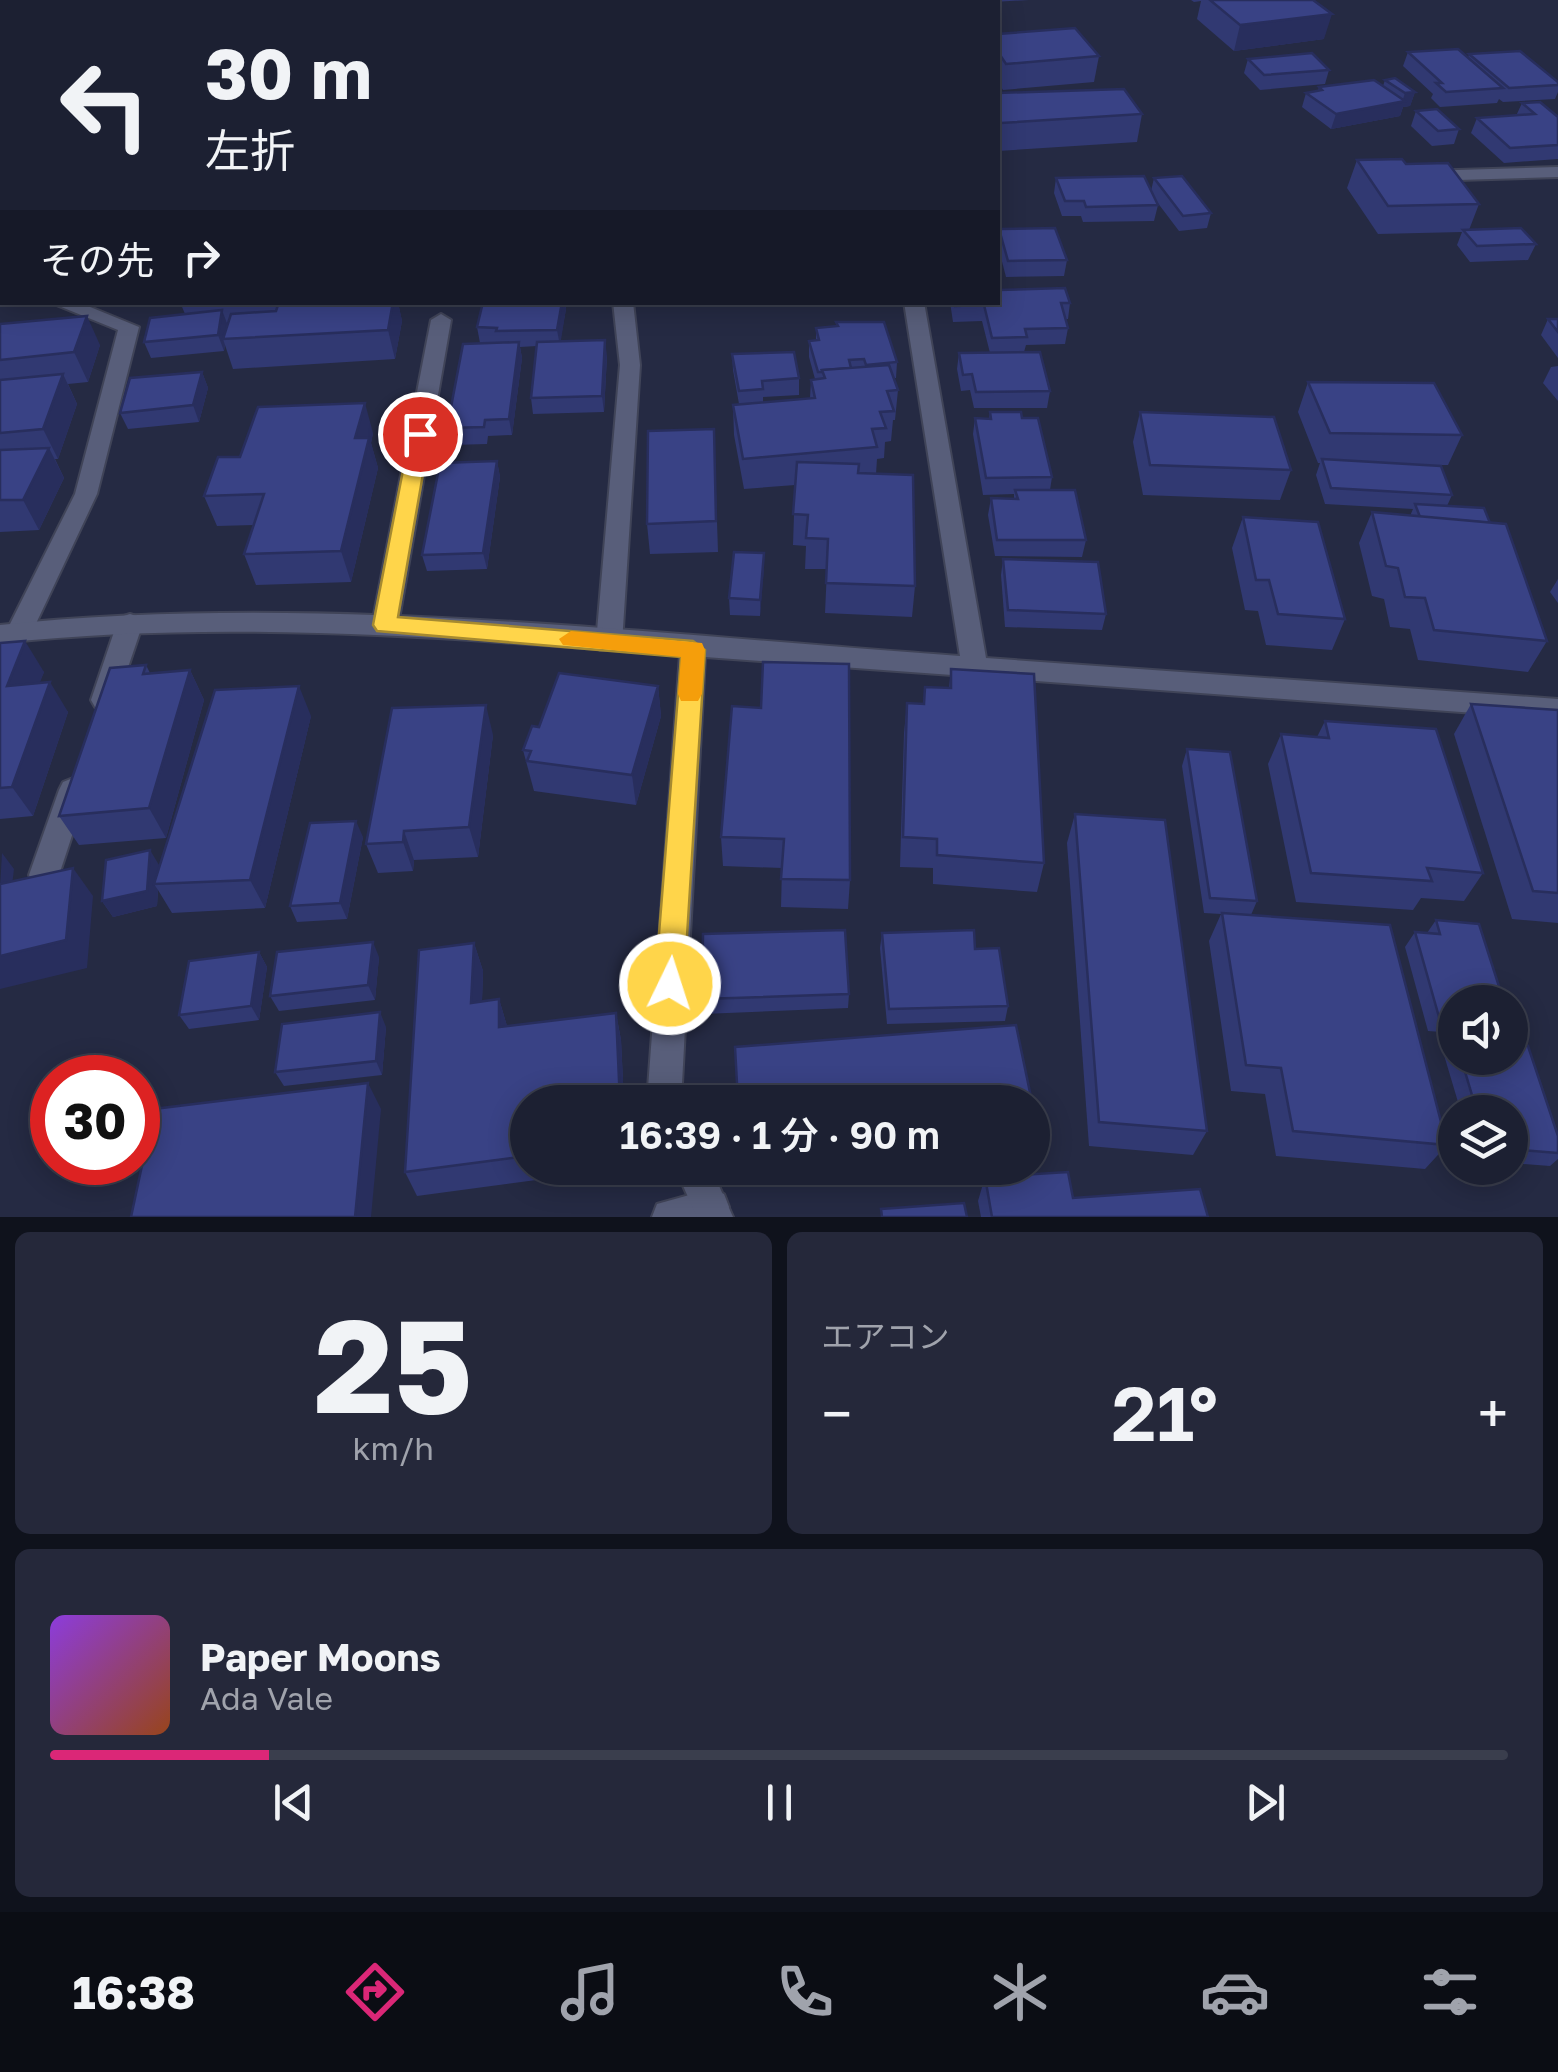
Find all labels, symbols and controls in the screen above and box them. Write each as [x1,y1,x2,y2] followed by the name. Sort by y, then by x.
[205,30,372,114] text: 30 m
[40,40,170,170] icon: left
[205,123,295,177] text: 左折
[174,230,229,285] icon: right
[40,237,154,282] text: その先
[378,392,463,477] pin
[393,407,448,462] icon: arrive
[618,932,722,1036] position arrow
[1438,985,1528,1185] map controls
[1438,985,1528,1075] button: sound
[30,1055,160,1185] speed limit sign: 30
[1438,1095,1528,1185] button: layers
[620,1112,940,1157] text: 16:39 · 1 分 · 90 m
[314,1286,473,1442] text: 25
[822,1317,950,1355] text: エアコン
[1111,1367,1218,1458] text: 21°
[822,1380,852,1446] text: −
[1478,1380,1508,1446] text: +
[353,1429,434,1467] text: km/h
[200,1634,441,1679] text: Paper Moons
[200,1679,333,1717] text: Ada Vale
[266,1775,321,1830] icon: previous
[752,1775,807,1830] icon: pause
[1238,1775,1293,1830] icon: next
[340,1957,410,2027] icon: directions
[555,1957,625,2027] icon: music
[770,1957,840,2027] icon: phone
[985,1957,1055,2027] icon: climate
[1200,1957,1270,2027] icon: car
[1415,1957,1485,2027] icon: filters
[73,1965,195,2019] text: 16:38

